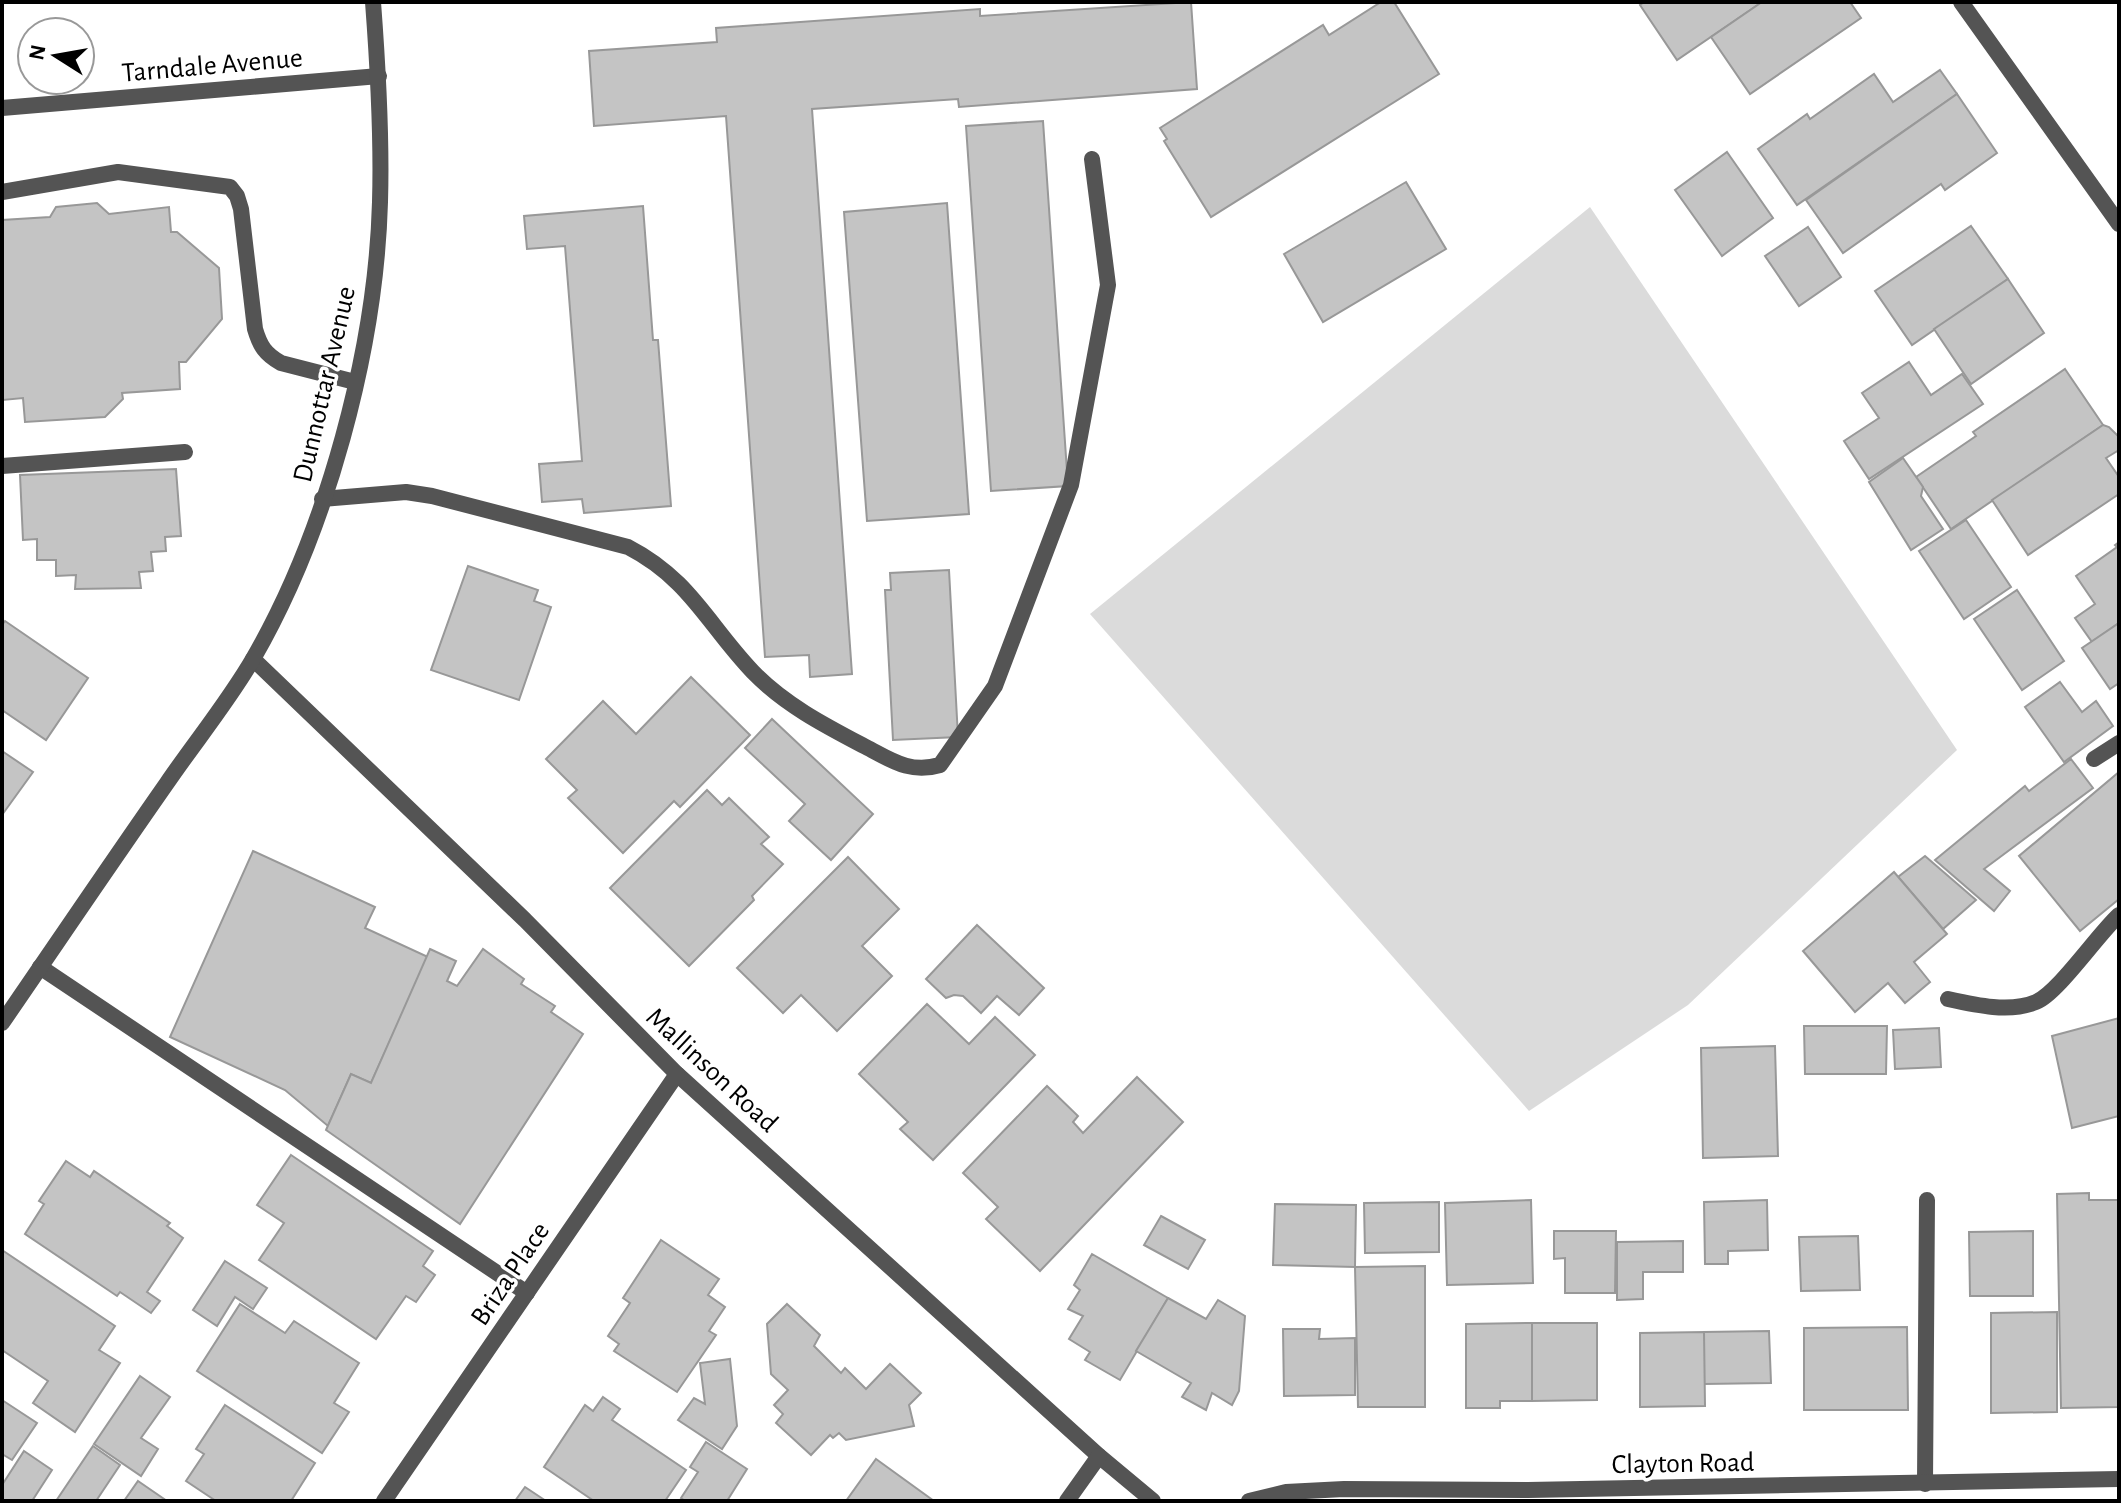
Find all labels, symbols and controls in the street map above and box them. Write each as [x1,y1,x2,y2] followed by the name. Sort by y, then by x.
[16,16,96,96] north arrow
[25,43,50,62] text: N
[121,44,304,88] street label: Tarndale Avenue
[289,284,361,485] street label: Dunnottar Avenue
[641,1003,783,1138] street label: Mallinson Road
[466,1217,555,1331] street label: Briza Place
[1611,1449,1755,1479] street label: Clayton Road

